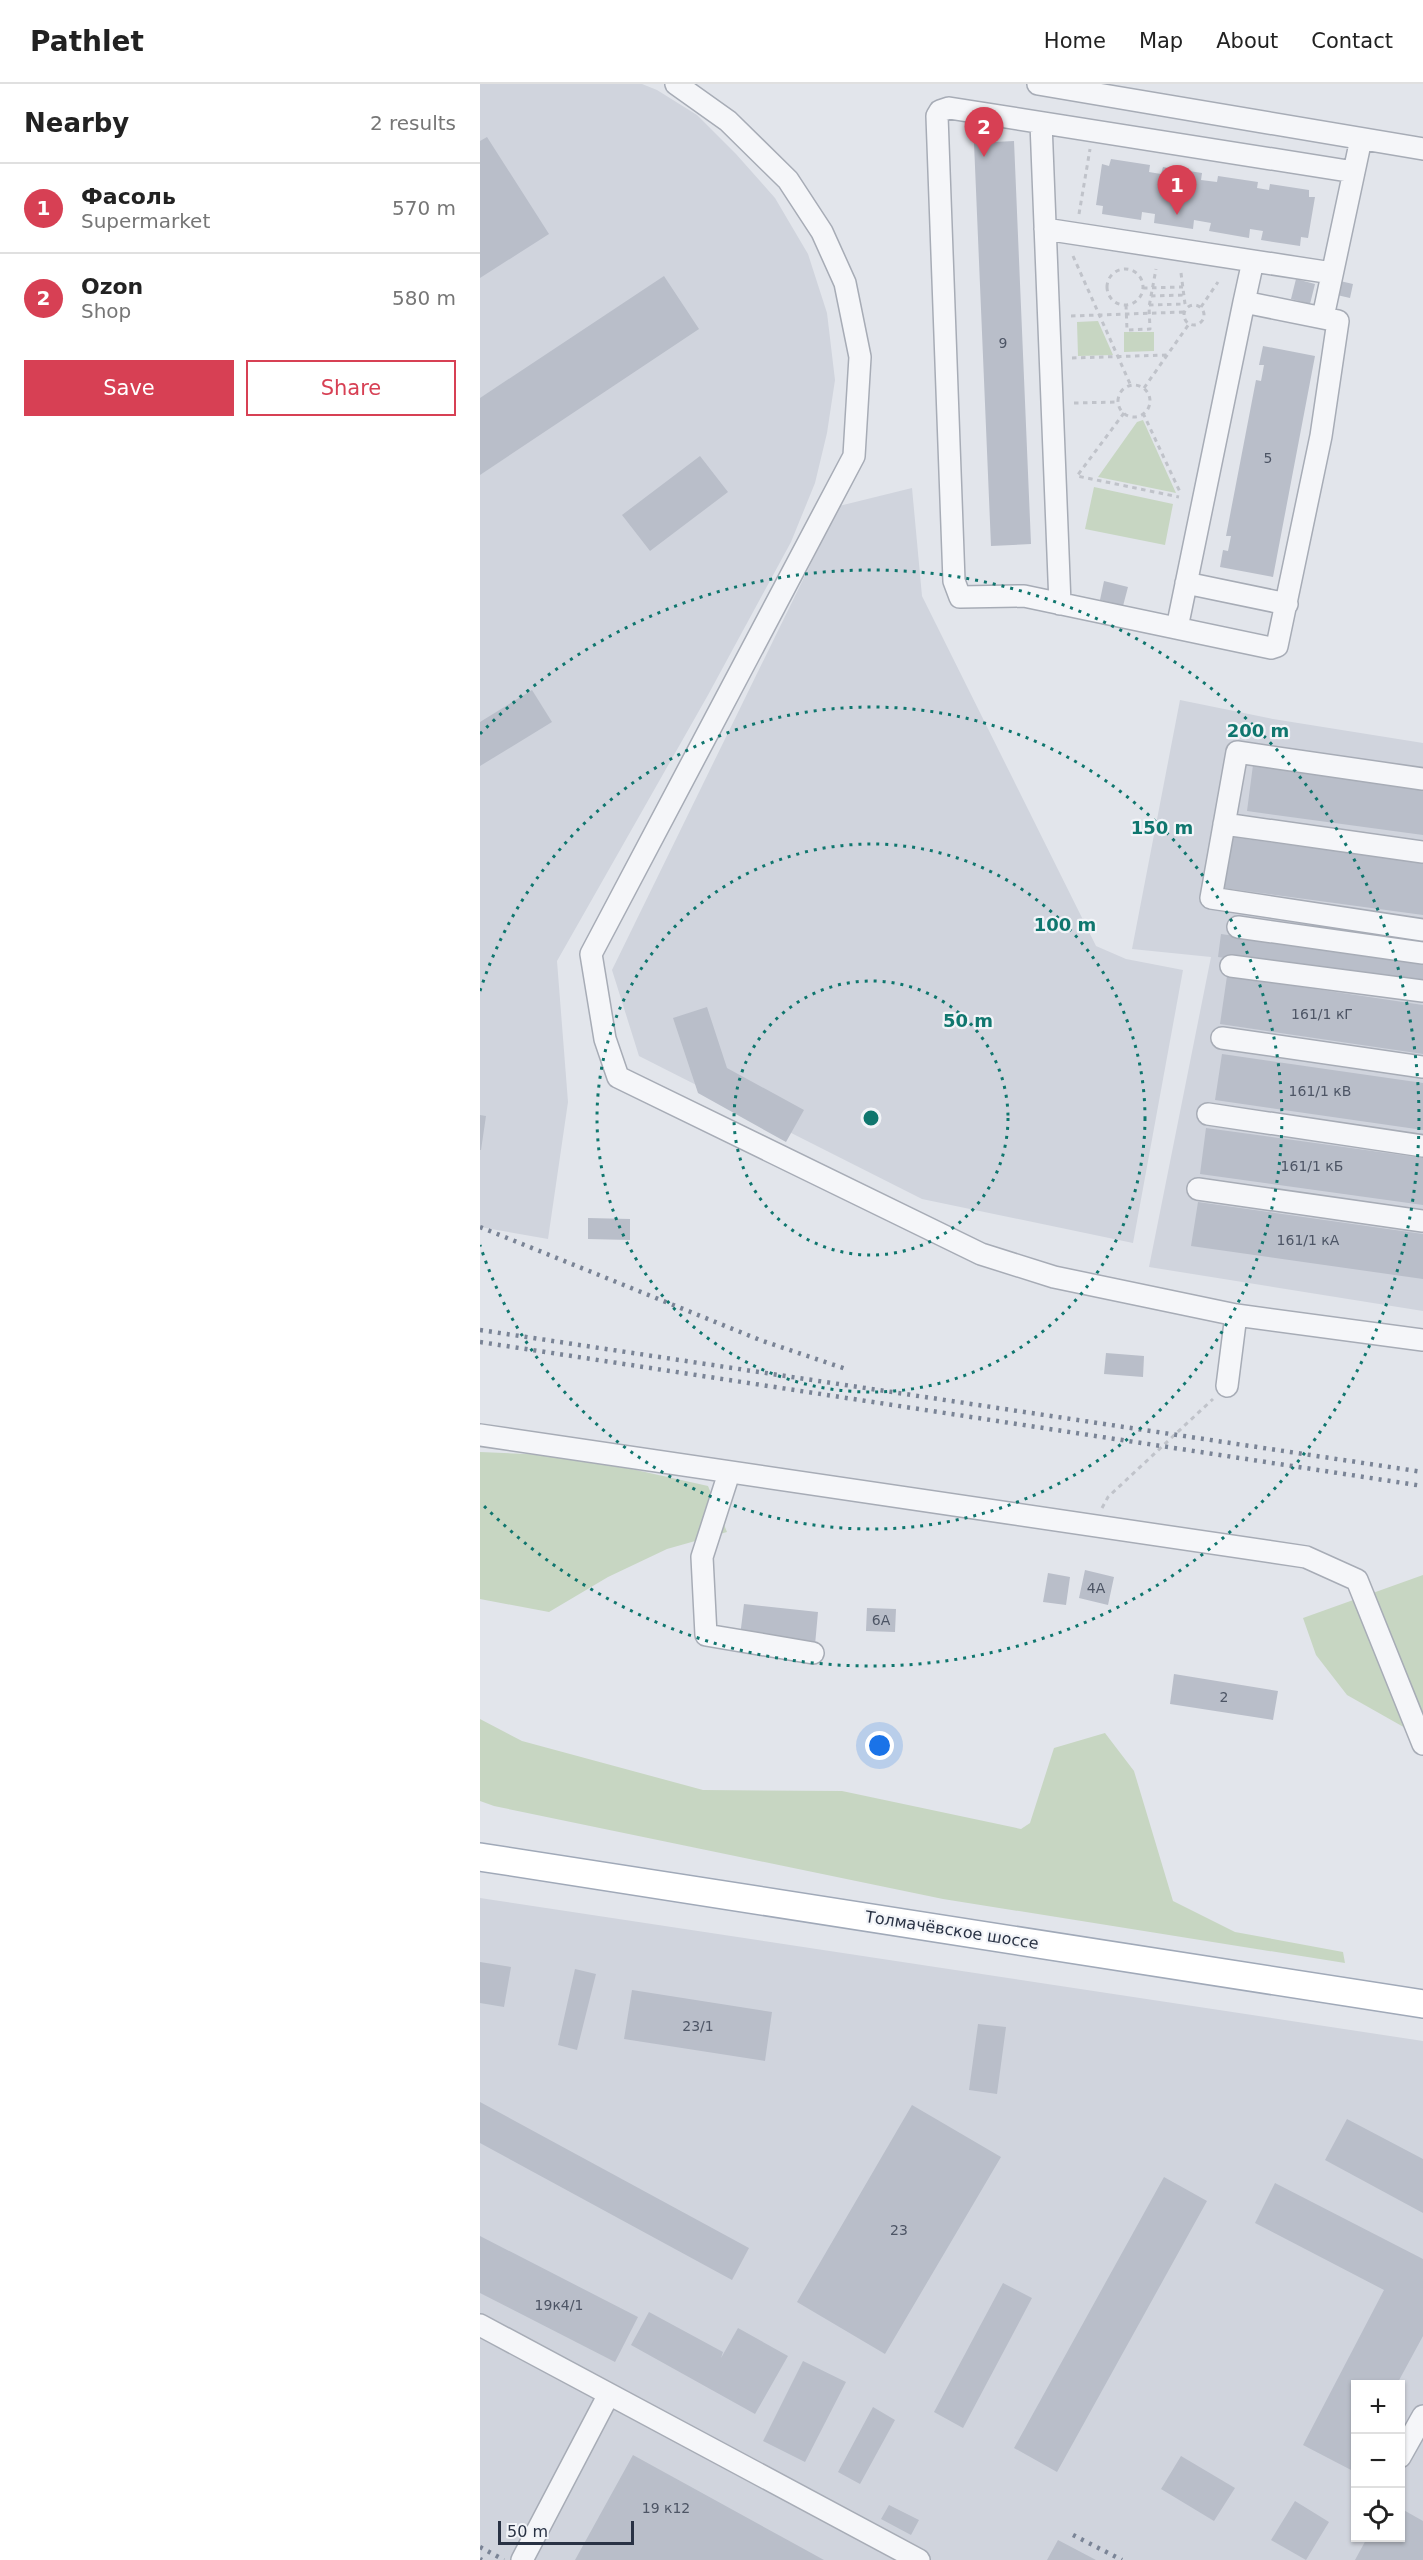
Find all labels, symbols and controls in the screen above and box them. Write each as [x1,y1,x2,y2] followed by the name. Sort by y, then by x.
[30,25,144,58] text: Pathlet
[1044,29,1106,53] text: Home
[1139,29,1183,53] text: Map
[1216,29,1278,53] text: About
[1311,29,1393,53] text: Contact
[964,107,1004,157] pin: 2
[24,108,129,138] text: Nearby
[370,111,456,135] text: 2 results
[1158,166,1196,215] pin: 1
[81,184,176,209] text: Фасоль
[37,196,50,220] text: 1
[392,196,456,220] text: 570 m
[81,209,210,233] text: Supermarket
[81,274,143,299] text: Ozon
[37,286,50,310] text: 2
[392,286,456,310] text: 580 m
[81,299,131,323] text: Shop
[999,335,1007,351] house number: 9
[24,360,234,416] button: Save
[246,360,456,416] button: Share
[1264,450,1272,466] house number: 5
[1227,720,1289,741] text: 200 m
[1131,817,1193,838] text: 150 m
[1034,914,1096,935] text: 100 m
[1291,1006,1353,1022] house number: 161/1 кГ
[943,1010,993,1031] text: 50 m
[1289,1083,1351,1099] house number: 161/1 кВ
[861,1108,881,1128] centre of rings
[1281,1158,1343,1174] house number: 161/1 кБ
[1277,1232,1340,1248] house number: 161/1 кА
[1087,1580,1106,1596] house number: 4А
[872,1612,891,1628] house number: 6А
[1220,1689,1228,1705] house number: 2
[865,1731,894,1760] your location
[863,1907,1040,1953] street label: Толмачёвское шоссе
[682,2018,714,2034] house number: 23/1
[890,2222,908,2238] house number: 23
[535,2297,583,2313] house number: 19к4/1
[1351,2380,1405,2542] map controls
[1351,2380,1405,2434] button: +
[1351,2434,1405,2488] button: −
[1351,2488,1405,2542] button: locate
[642,2500,690,2516] house number: 19 к12
[498,2518,634,2546] scale bar
[507,2522,548,2541] text: 50 m

